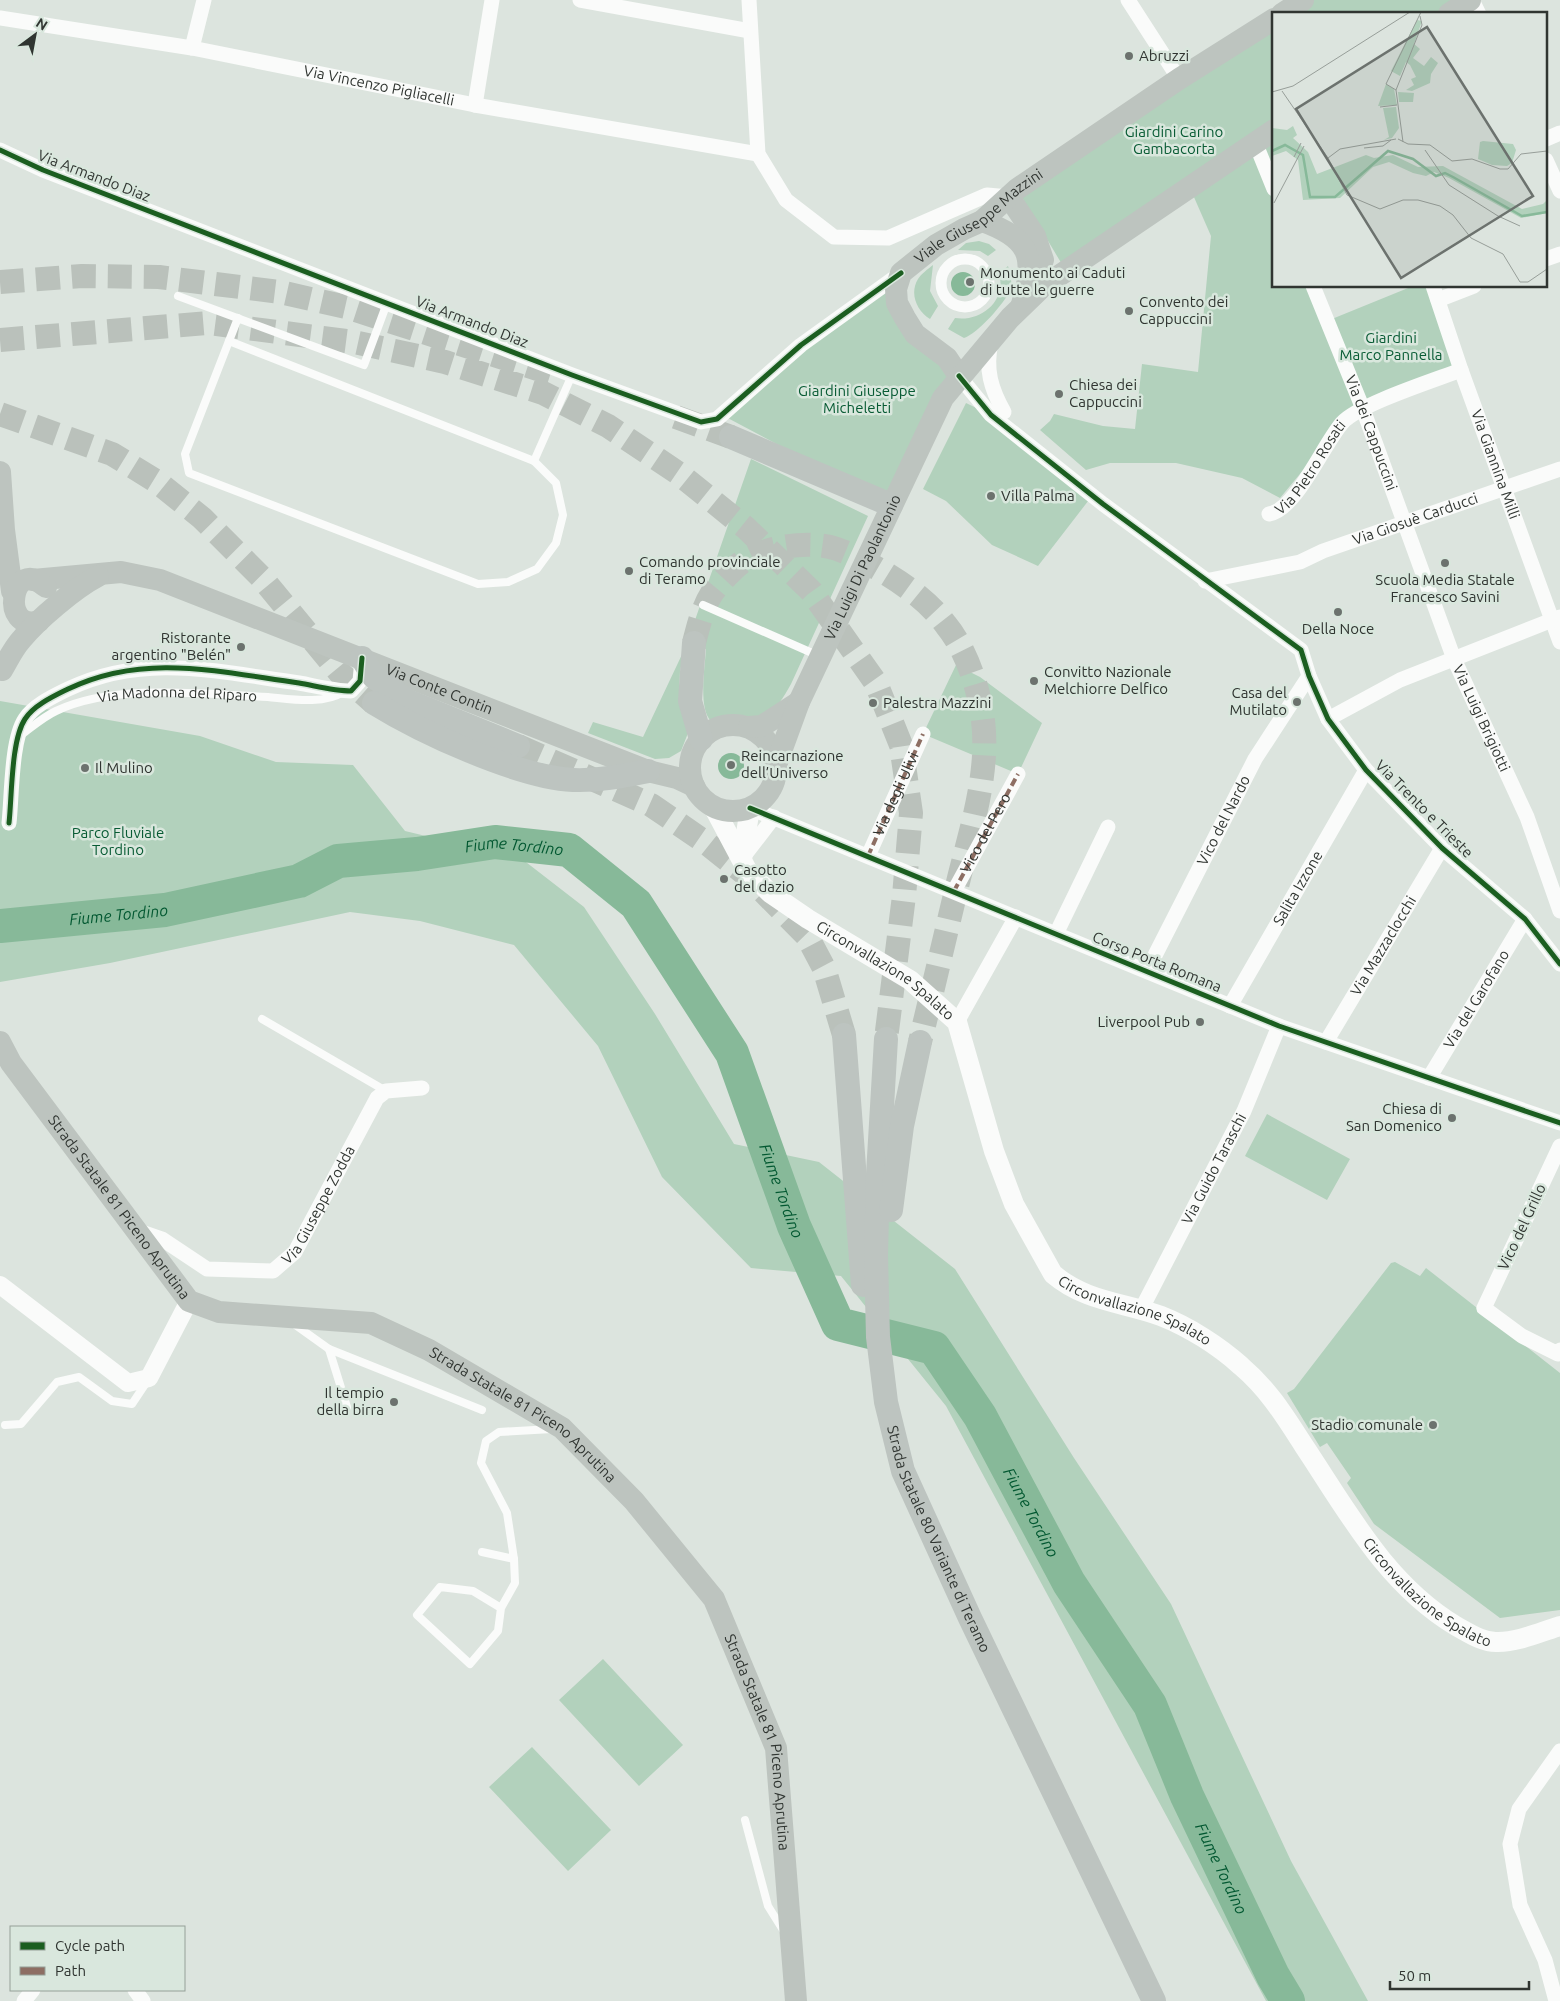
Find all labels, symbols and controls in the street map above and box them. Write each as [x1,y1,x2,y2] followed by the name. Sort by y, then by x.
[10,10,60,60] north arrow
[1272,12,1548,288] inset map
[33,14,51,34] text: N
[1139,47,1189,64] place label: Abruzzi
[1123,50,1135,62] marker: Abruzzi
[302,62,456,109] street label: Via Vincenzo Pigliacelli
[1125,123,1223,157] park label: Giardini Carino Gambacorta
[35,146,153,205] street label: Via Armando Diaz
[911,165,1046,267] street label: Viale Giuseppe Mazzini
[980,264,1125,298] place label: Monumento ai Caduti di tutte le guerre
[964,276,976,288] marker: Monumento ai Caduti di tutte le guerre
[413,292,531,351] street label: Via Armando Diaz
[1139,293,1228,327] place label: Convento dei Cappuccini
[1123,305,1135,317] marker: Convento dei Cappuccini
[1339,329,1443,363] park label: Giardini Marco Pannella
[1342,373,1401,493] street label: Via dei Cappuccini
[1069,376,1142,410] place label: Chiesa dei Cappuccini
[798,382,916,416] park label: Giardini Giuseppe Micheletti
[1053,388,1065,400] marker: Chiesa dei Cappuccini
[1468,407,1523,521] street label: Via Giannina Milli
[1272,416,1349,518] street label: Via Pietro Rosati
[1001,487,1075,504] place label: Villa Palma
[1350,489,1480,548] street label: Via Giosuè Carducci
[985,490,997,502] marker: Villa Palma
[821,492,904,643] street label: Via Luigi Di Paolantonio
[639,553,780,587] place label: Comando provinciale di Teramo
[1439,557,1451,569] marker: Scuola Media Statale Francesco Savini
[623,565,635,577] marker: Comando provinciale di Teramo
[1375,571,1515,605] place label: Scuola Media Statale Francesco Savini
[1332,606,1344,618] marker: Della Noce
[1302,620,1374,637] place label: Della Noce
[112,629,231,663] place label: Ristorante argentino "Belén"
[235,641,247,653] marker: Ristorante argentino "Belén"
[383,660,495,717] street label: Via Conte Contin
[1450,662,1514,774] street label: Via Luigi Brigiotti
[1044,663,1172,697] place label: Convitto Nazionale Melchiorre Delfico
[1028,675,1040,687] marker: Convitto Nazionale Melchiorre Delfico
[96,683,258,706] street label: Via Madonna del Riparo
[1230,684,1287,718] place label: Casa del Mutilato
[883,694,991,711] place label: Palestra Mazzini
[1291,696,1303,708] marker: Casa del Mutilato
[867,697,879,709] marker: Palestra Mazzini
[741,747,844,781] place label: Reincarnazione dell’Universo
[869,749,922,838] street label: Via degli Ulivi
[1372,756,1477,861] street label: Via Trento e Trieste
[95,759,153,776] place label: Il Mulino
[725,759,737,771] marker: Reincarnazione dell’Universo
[79,762,91,774] marker: Il Mulino
[1193,772,1253,868] street label: Vico del Nardo
[957,790,1014,876] street label: Vico del Pero
[72,824,164,858] park label: Parco Fluviale Tordino
[464,833,564,858] water label: Fiume Tordino
[1269,848,1326,928] street label: Salita Izzone
[734,861,794,895] place label: Casotto del dazio
[718,873,730,885] marker: Casotto del dazio
[1347,893,1419,998] street label: Via Mazzaclocchi
[68,901,169,928] water label: Fiume Tordino
[813,917,958,1023] street label: Circonvallazione Spalato
[1090,928,1224,995] street label: Corso Porta Romana
[1440,947,1512,1051] street label: Via del Garofano
[1097,1013,1190,1030] place label: Liverpool Pub
[1194,1016,1206,1028] marker: Liverpool Pub
[1346,1100,1442,1134] place label: Chiesa di San Domenico
[1178,1110,1249,1227] street label: Via Guido Taraschi
[45,1112,194,1302] street label: Strada Statale 81 Piceno Aprutina
[1446,1112,1458,1124] marker: Chiesa di San Domenico
[756,1141,807,1241] water label: Fiume Tordino
[278,1143,358,1268] street label: Via Giuseppe Zodda
[1494,1181,1549,1273] street label: Vico del Grillo
[1055,1272,1215,1348] street label: Circonvallazione Spalato
[427,1343,620,1486] street label: Strada Statale 81 Piceno Aprutina
[316,1384,384,1418] place label: Il tempio della birra
[388,1396,400,1408] marker: Il tempio della birra
[1311,1416,1423,1433] place label: Stadio comunale
[1427,1419,1439,1431] marker: Stadio comunale
[884,1424,994,1655] street label: Strada Statale 80 Variante di Teramo
[1000,1464,1063,1560] water label: Fiume Tordino
[1360,1534,1493,1650] street label: Circonvallazione Spalato
[722,1631,793,1851] street label: Strada Statale 81 Piceno Aprutina
[1192,1820,1251,1917] water label: Fiume Tordino
[10,1926,185,1991] legend
[55,1937,125,1954] text: Cycle path
[1390,1958,1529,1990] scale bar
[55,1962,86,1979] text: Path
[1398,1967,1431,1984] text: 50 m

